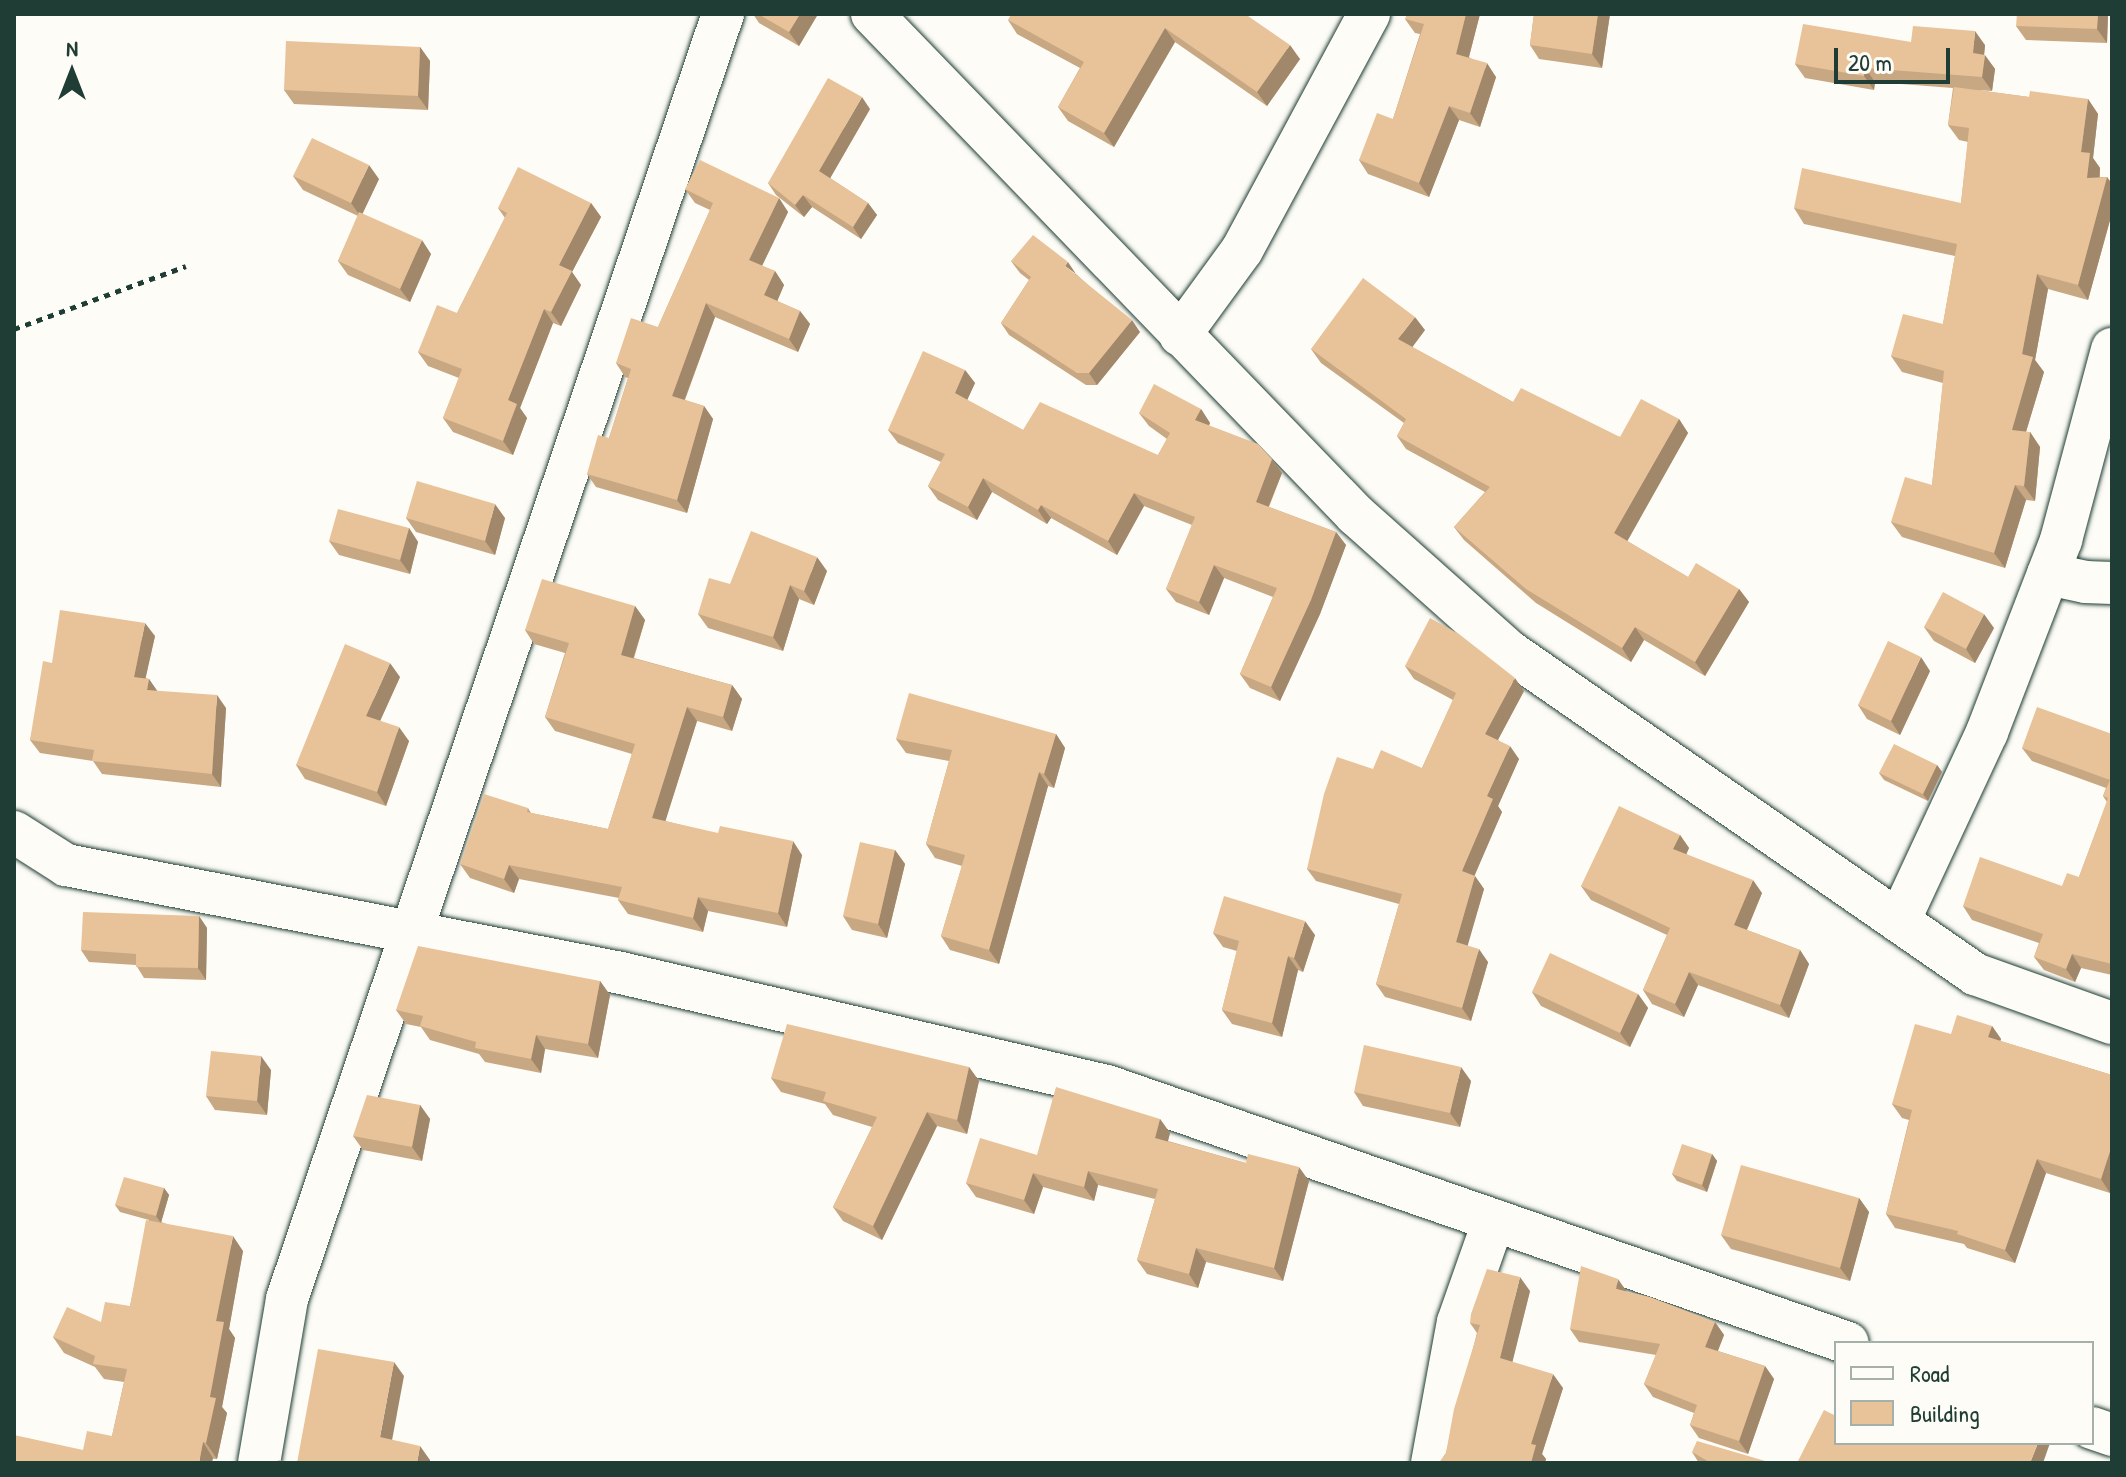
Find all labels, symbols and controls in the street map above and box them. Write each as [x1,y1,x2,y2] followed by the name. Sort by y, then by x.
[32,32,112,112] north arrow
[1838,32,1954,82] scale bar
[66,33,78,63] text: N
[1848,46,1892,78] text: 20 m
[1834,1341,2094,1445] legend
[1910,1357,1949,1389] text: Road
[1910,1397,1980,1429] text: Building

